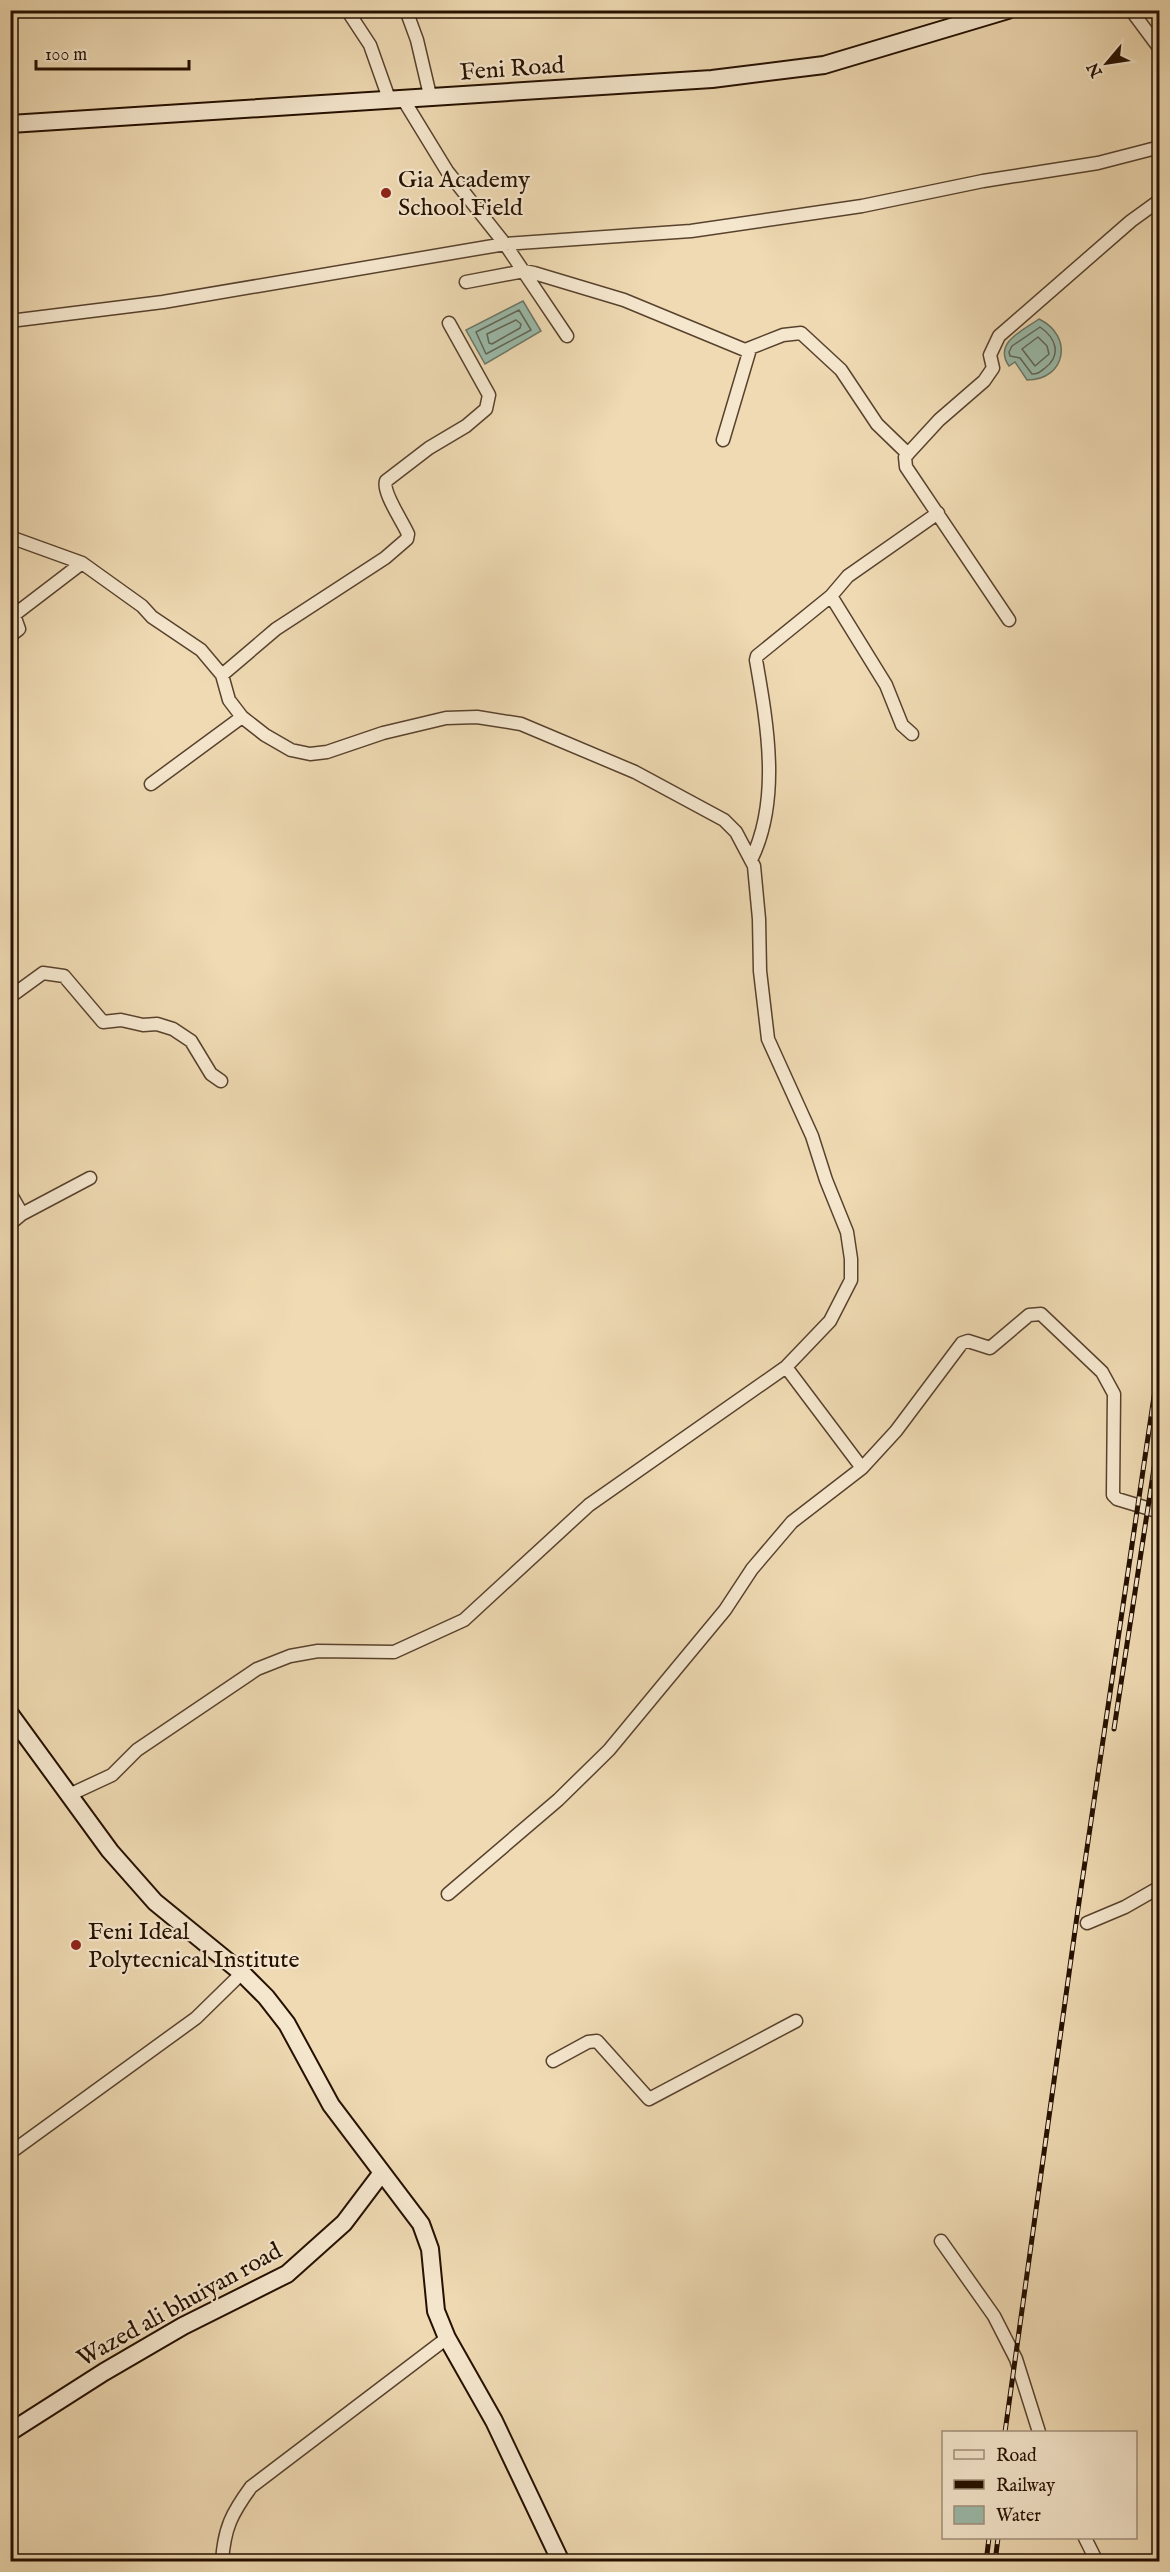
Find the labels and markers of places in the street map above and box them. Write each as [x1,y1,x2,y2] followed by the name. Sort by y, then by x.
[398,165,530,224] place label: Gia Academy School Field
[379,186,393,200] marker: Gia Academy School Field
[88,1917,300,1976] place label: Feni Ideal Polytecnical Institute
[69,1938,83,1952] marker: Feni Ideal Polytecnical Institute

